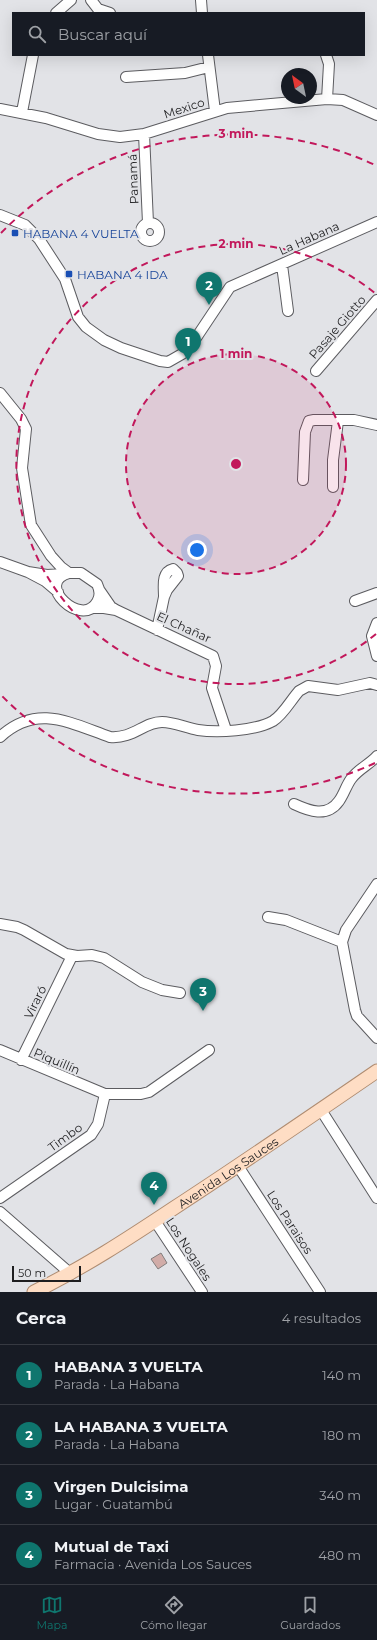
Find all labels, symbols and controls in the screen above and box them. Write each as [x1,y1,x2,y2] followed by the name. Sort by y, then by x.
[12,12,365,56] search box
[26,23,48,45] icon: search
[58,25,147,44] text: Buscar aquí
[281,68,317,104] north arrow
[162,94,206,122] street label: Mexico
[218,126,254,141] text: 3 min
[125,153,141,205] street label: Panamá
[276,218,342,258] street label: La Habana
[23,226,139,241] place label: HABANA 4 VUELTA
[10,228,20,238] marker: HABANA 4 VUELTA
[219,236,253,251] text: 2 min
[77,267,168,282] place label: HABANA 4 IDA
[64,269,74,279] marker: HABANA 4 IDA
[196,272,222,305] pin: 2
[305,292,369,362] street label: Pasaje Giotto
[175,328,201,361] pin: 1
[220,346,252,361] text: 1 min
[229,457,243,471] centre of rings
[187,540,207,560] your location
[154,608,214,646] street label: El Chañar
[190,978,216,1011] pin: 3
[21,983,49,1021] street label: Viraró
[31,1045,83,1077] street label: Piquillín
[45,1120,85,1154] street label: Timbo
[175,1133,281,1211] street label: Avenida Los Sauces
[141,1172,167,1205] pin: 4
[264,1187,316,1257] street label: Los Paraisos
[163,1215,215,1284] street label: Los Nogales
[12,1264,81,1283] scale bar
[18,1266,46,1280] text: 50 m
[16,1308,66,1328] text: Cerca
[282,1310,361,1326] text: 4 resultados
[54,1357,203,1376] text: HABANA 3 VUELTA
[26,1367,32,1383] text: 1
[322,1367,361,1383] text: 140 m
[54,1376,180,1392] text: Parada · La Habana
[54,1417,228,1436] text: LA HABANA 3 VUELTA
[25,1427,33,1443] text: 2
[322,1427,361,1443] text: 180 m
[54,1436,180,1452] text: Parada · La Habana
[54,1477,189,1496] text: Virgen Dulcisima
[25,1487,33,1503] text: 3
[319,1487,361,1503] text: 340 m
[54,1496,173,1512] text: Lugar · Guatambú
[54,1537,169,1556] text: Mutual de Taxi
[25,1547,33,1563] text: 4
[318,1547,361,1563] text: 480 m
[54,1556,252,1572] text: Farmacia · Avenida Los Sauces
[36,1594,67,1632] tab: Mapa
[140,1594,207,1632] tab: Cómo llegar
[280,1594,341,1632] tab: Guardados

